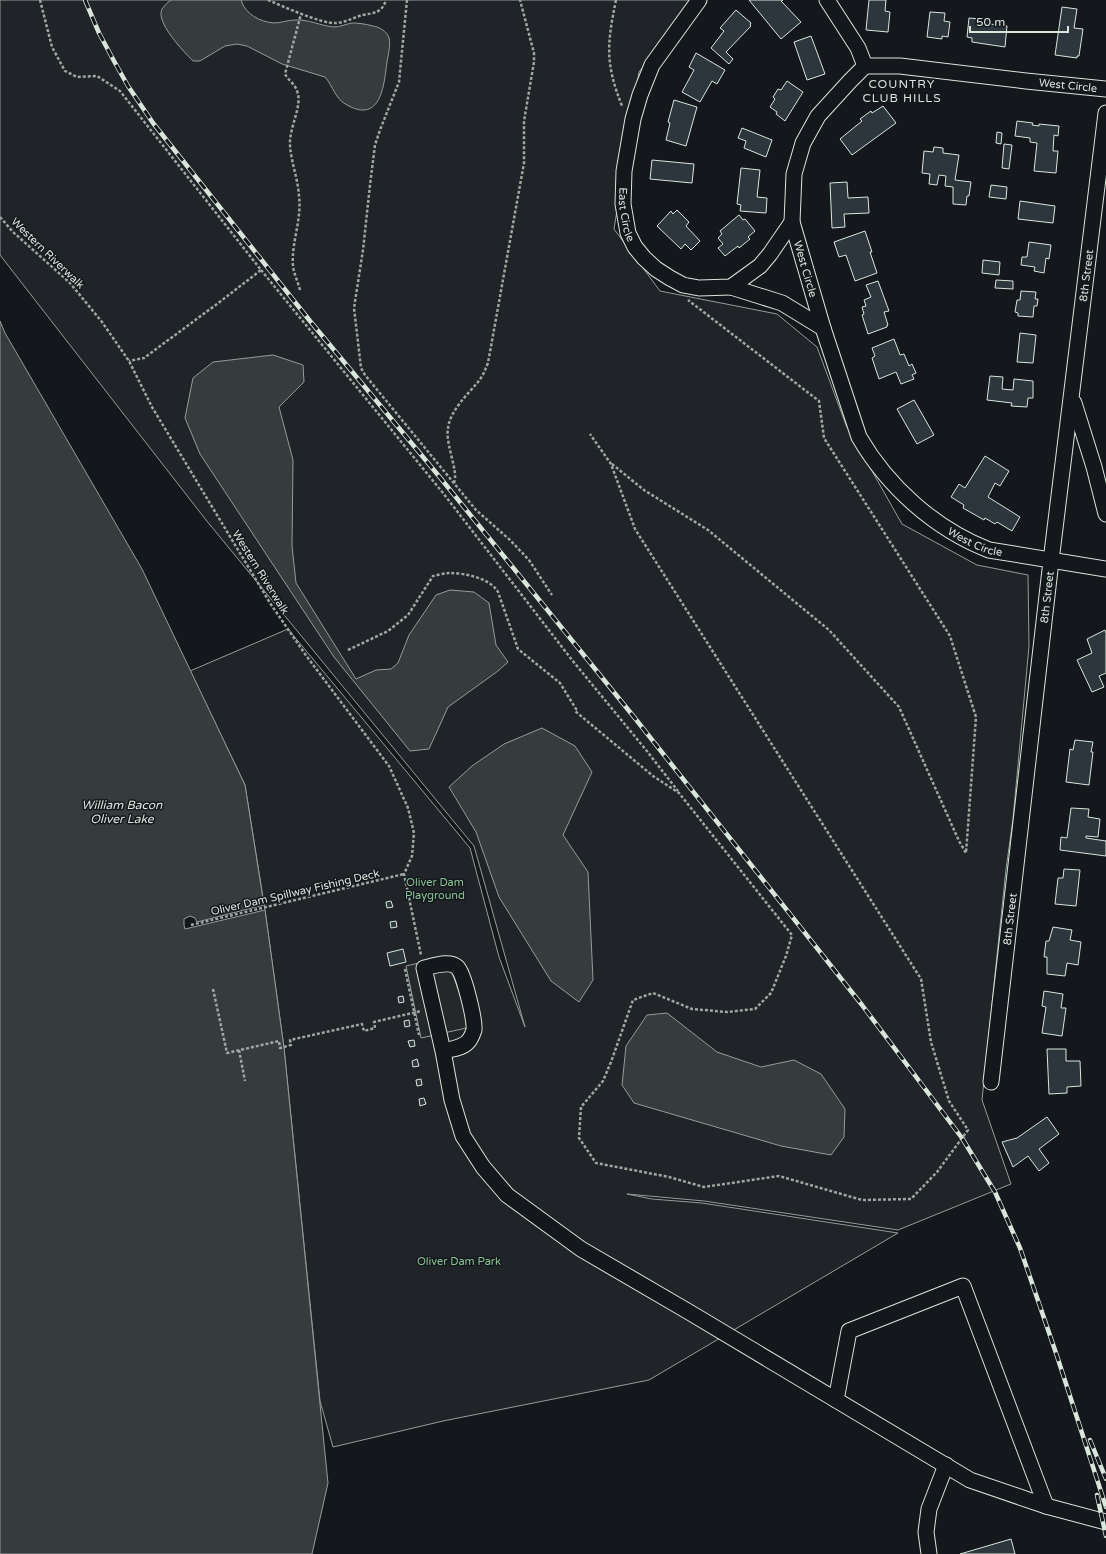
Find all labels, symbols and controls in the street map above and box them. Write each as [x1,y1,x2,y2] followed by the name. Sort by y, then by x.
[970,8,1068,34] scale bar
[976,15,1005,29] text: 50 m
[1038,76,1098,95] street label: West Circle
[862,77,942,105] district label: COUNTRY CLUB HILLS
[616,187,637,244] street label: East Circle
[8,215,87,292] street label: Western Riverwalk
[791,239,820,299] street label: West Circle
[1077,249,1096,302] street label: 8th Street
[945,525,1003,559] street label: West Circle
[229,528,292,617] street label: Western Riverwalk
[1038,571,1057,624] street label: 8th Street
[82,798,163,826] water label: William Bacon Oliver Lake
[210,867,381,918] street label: Oliver Dam Spillway Fishing Deck
[405,876,465,902] park label: Oliver Dam Playground
[1001,892,1020,946] street label: 8th Street
[417,1255,501,1268] park label: Oliver Dam Park

